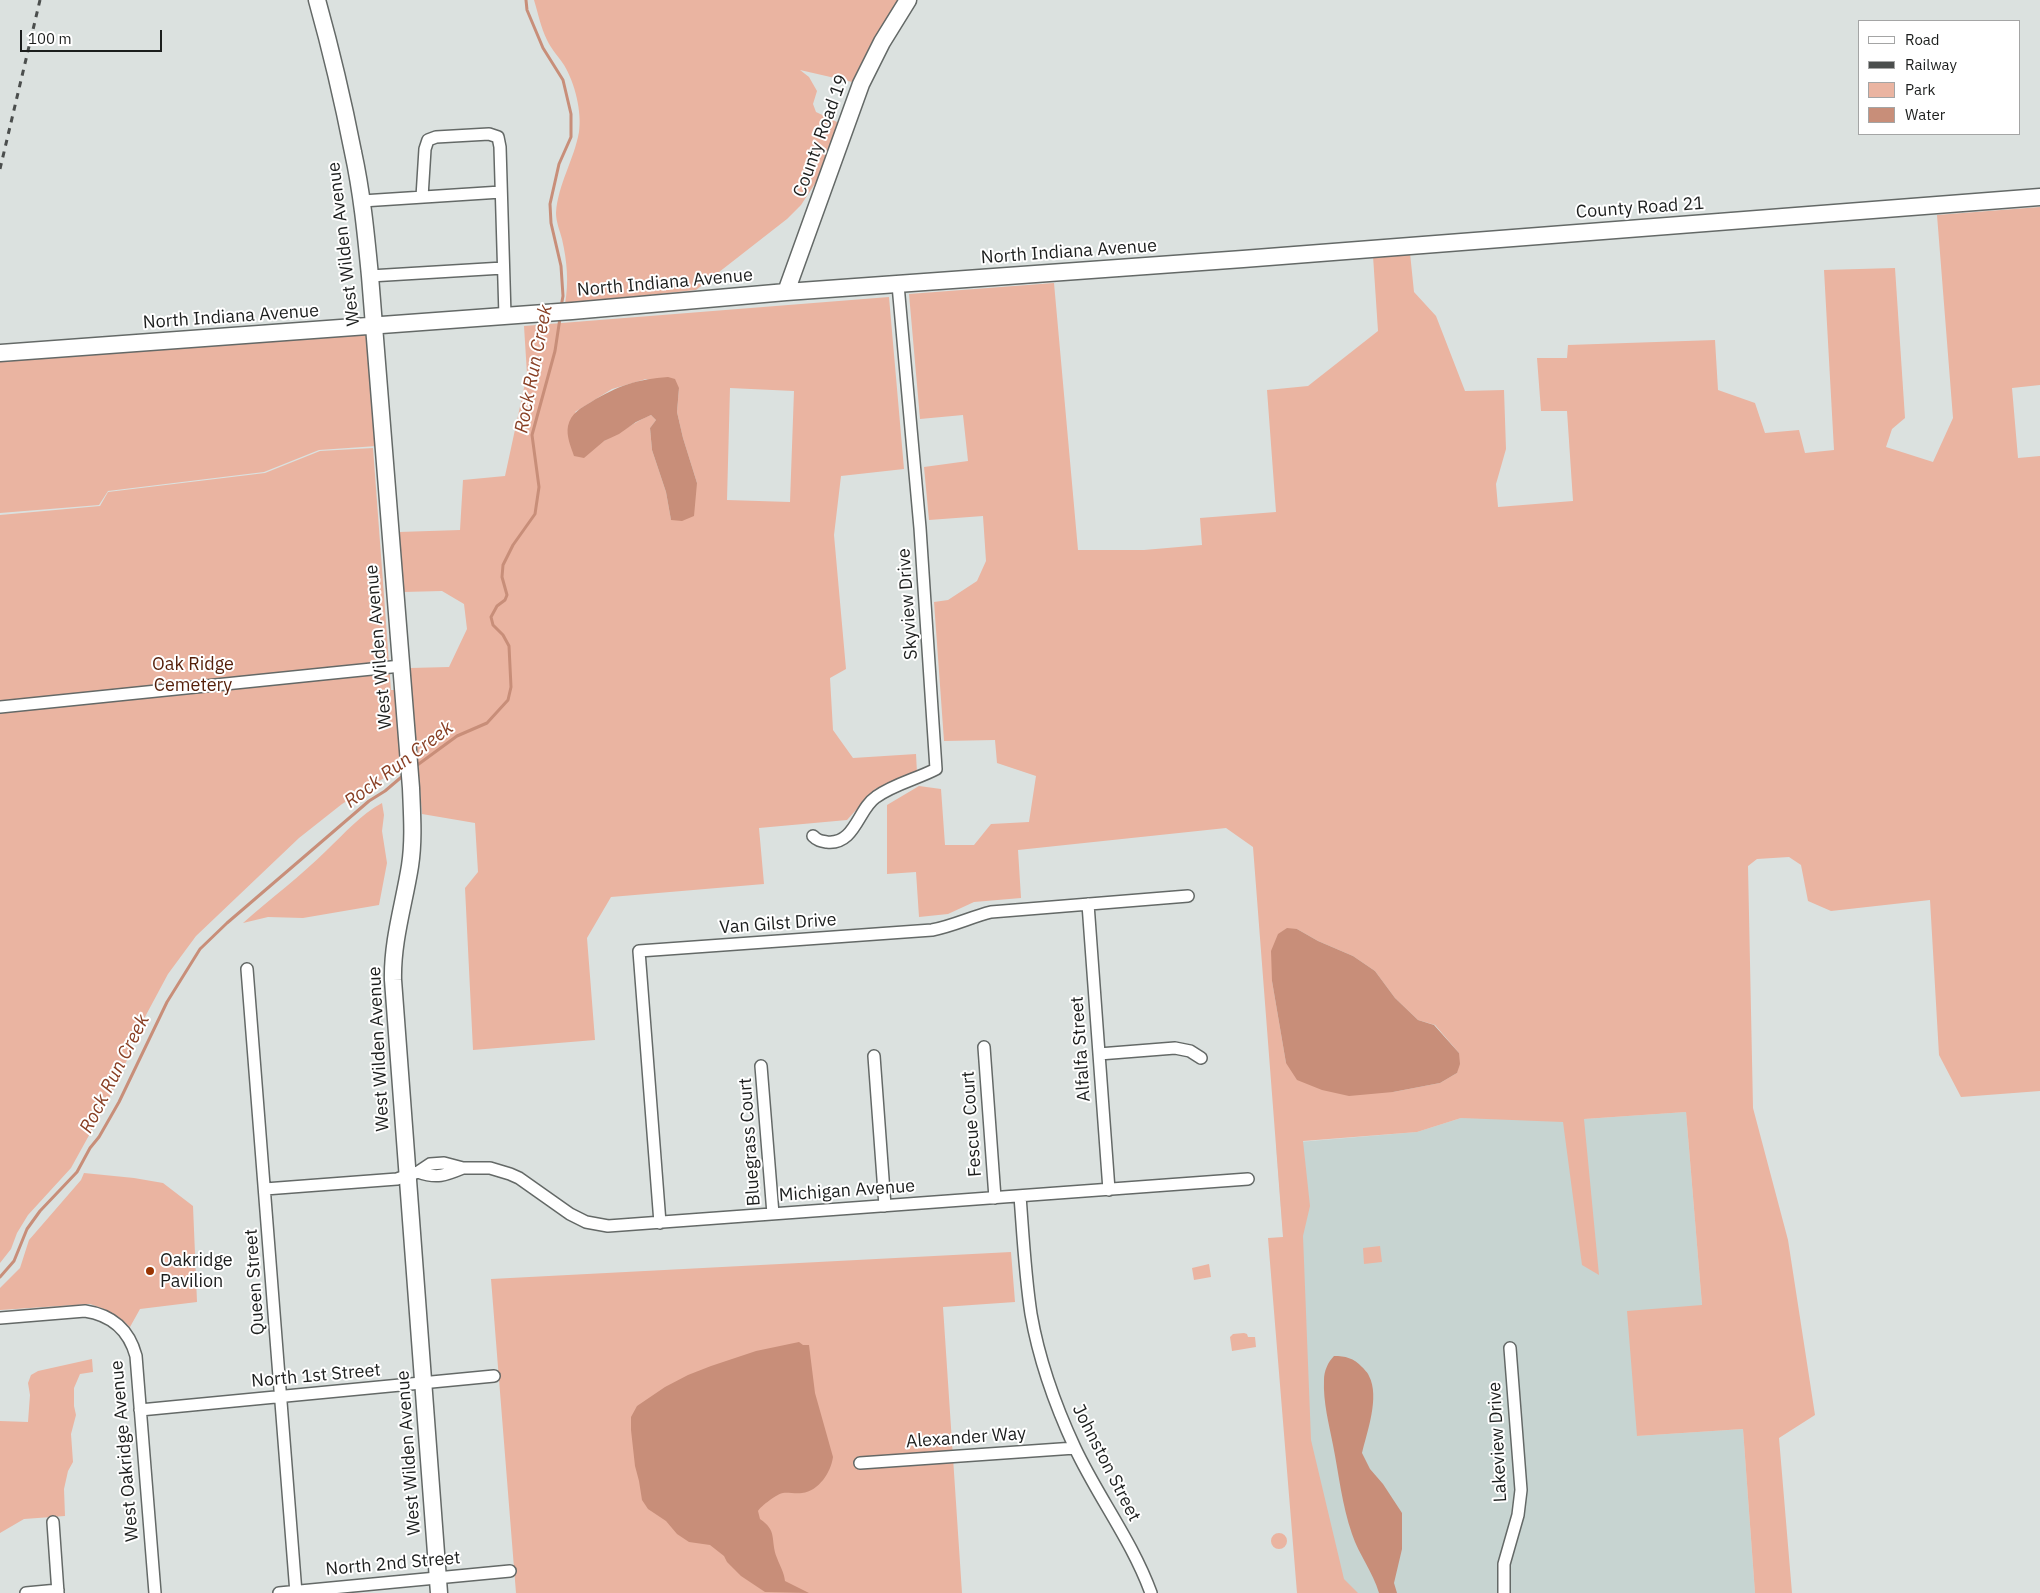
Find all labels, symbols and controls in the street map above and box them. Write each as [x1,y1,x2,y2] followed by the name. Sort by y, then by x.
[22,20,165,52] scale bar
[1858,20,2020,135] legend
[28,29,72,48] text: 100 m
[1905,30,1940,49] text: Road
[1905,55,1957,74] text: Railway
[789,72,853,200] street label: County Road 19
[1905,80,1935,99] text: Park
[1905,105,1945,124] text: Water
[323,161,365,327] street label: West Wilden Avenue
[1575,193,1705,223] street label: County Road 21
[980,235,1158,269] street label: North Indiana Avenue
[576,265,754,301] street label: North Indiana Avenue
[142,300,320,334] street label: North Indiana Avenue
[510,303,558,435] water label: Rock Run Creek
[893,547,923,661] street label: Skyview Drive
[361,564,397,730] street label: West Wilden Avenue
[152,654,234,696] park label: Oak Ridge Cemetery
[340,717,458,813] water label: Rock Run Creek
[719,909,837,939] street label: Van Gilst Drive
[364,966,394,1132] street label: West Wilden Avenue
[1067,995,1095,1103] street label: Alfalfa Street
[75,1011,155,1137] water label: Rock Run Creek
[958,1070,986,1178] street label: Fescue Court
[735,1077,765,1207] street label: Bluegrass Court
[778,1175,916,1207] street label: Michigan Avenue
[241,1228,269,1336] street label: Queen Street
[160,1250,233,1292] place label: Oakridge Pavilion
[144,1265,156,1277] marker: Oakridge Pavilion
[106,1359,144,1543] street label: West Oakridge Avenue
[250,1360,382,1392] street label: North 1st Street
[392,1370,426,1536] street label: West Wilden Avenue
[1484,1381,1512,1503] street label: Lakeview Drive
[1067,1401,1145,1525] street label: Johnston Street
[905,1423,1027,1453] street label: Alexander Way
[325,1547,461,1581] street label: North 2nd Street

